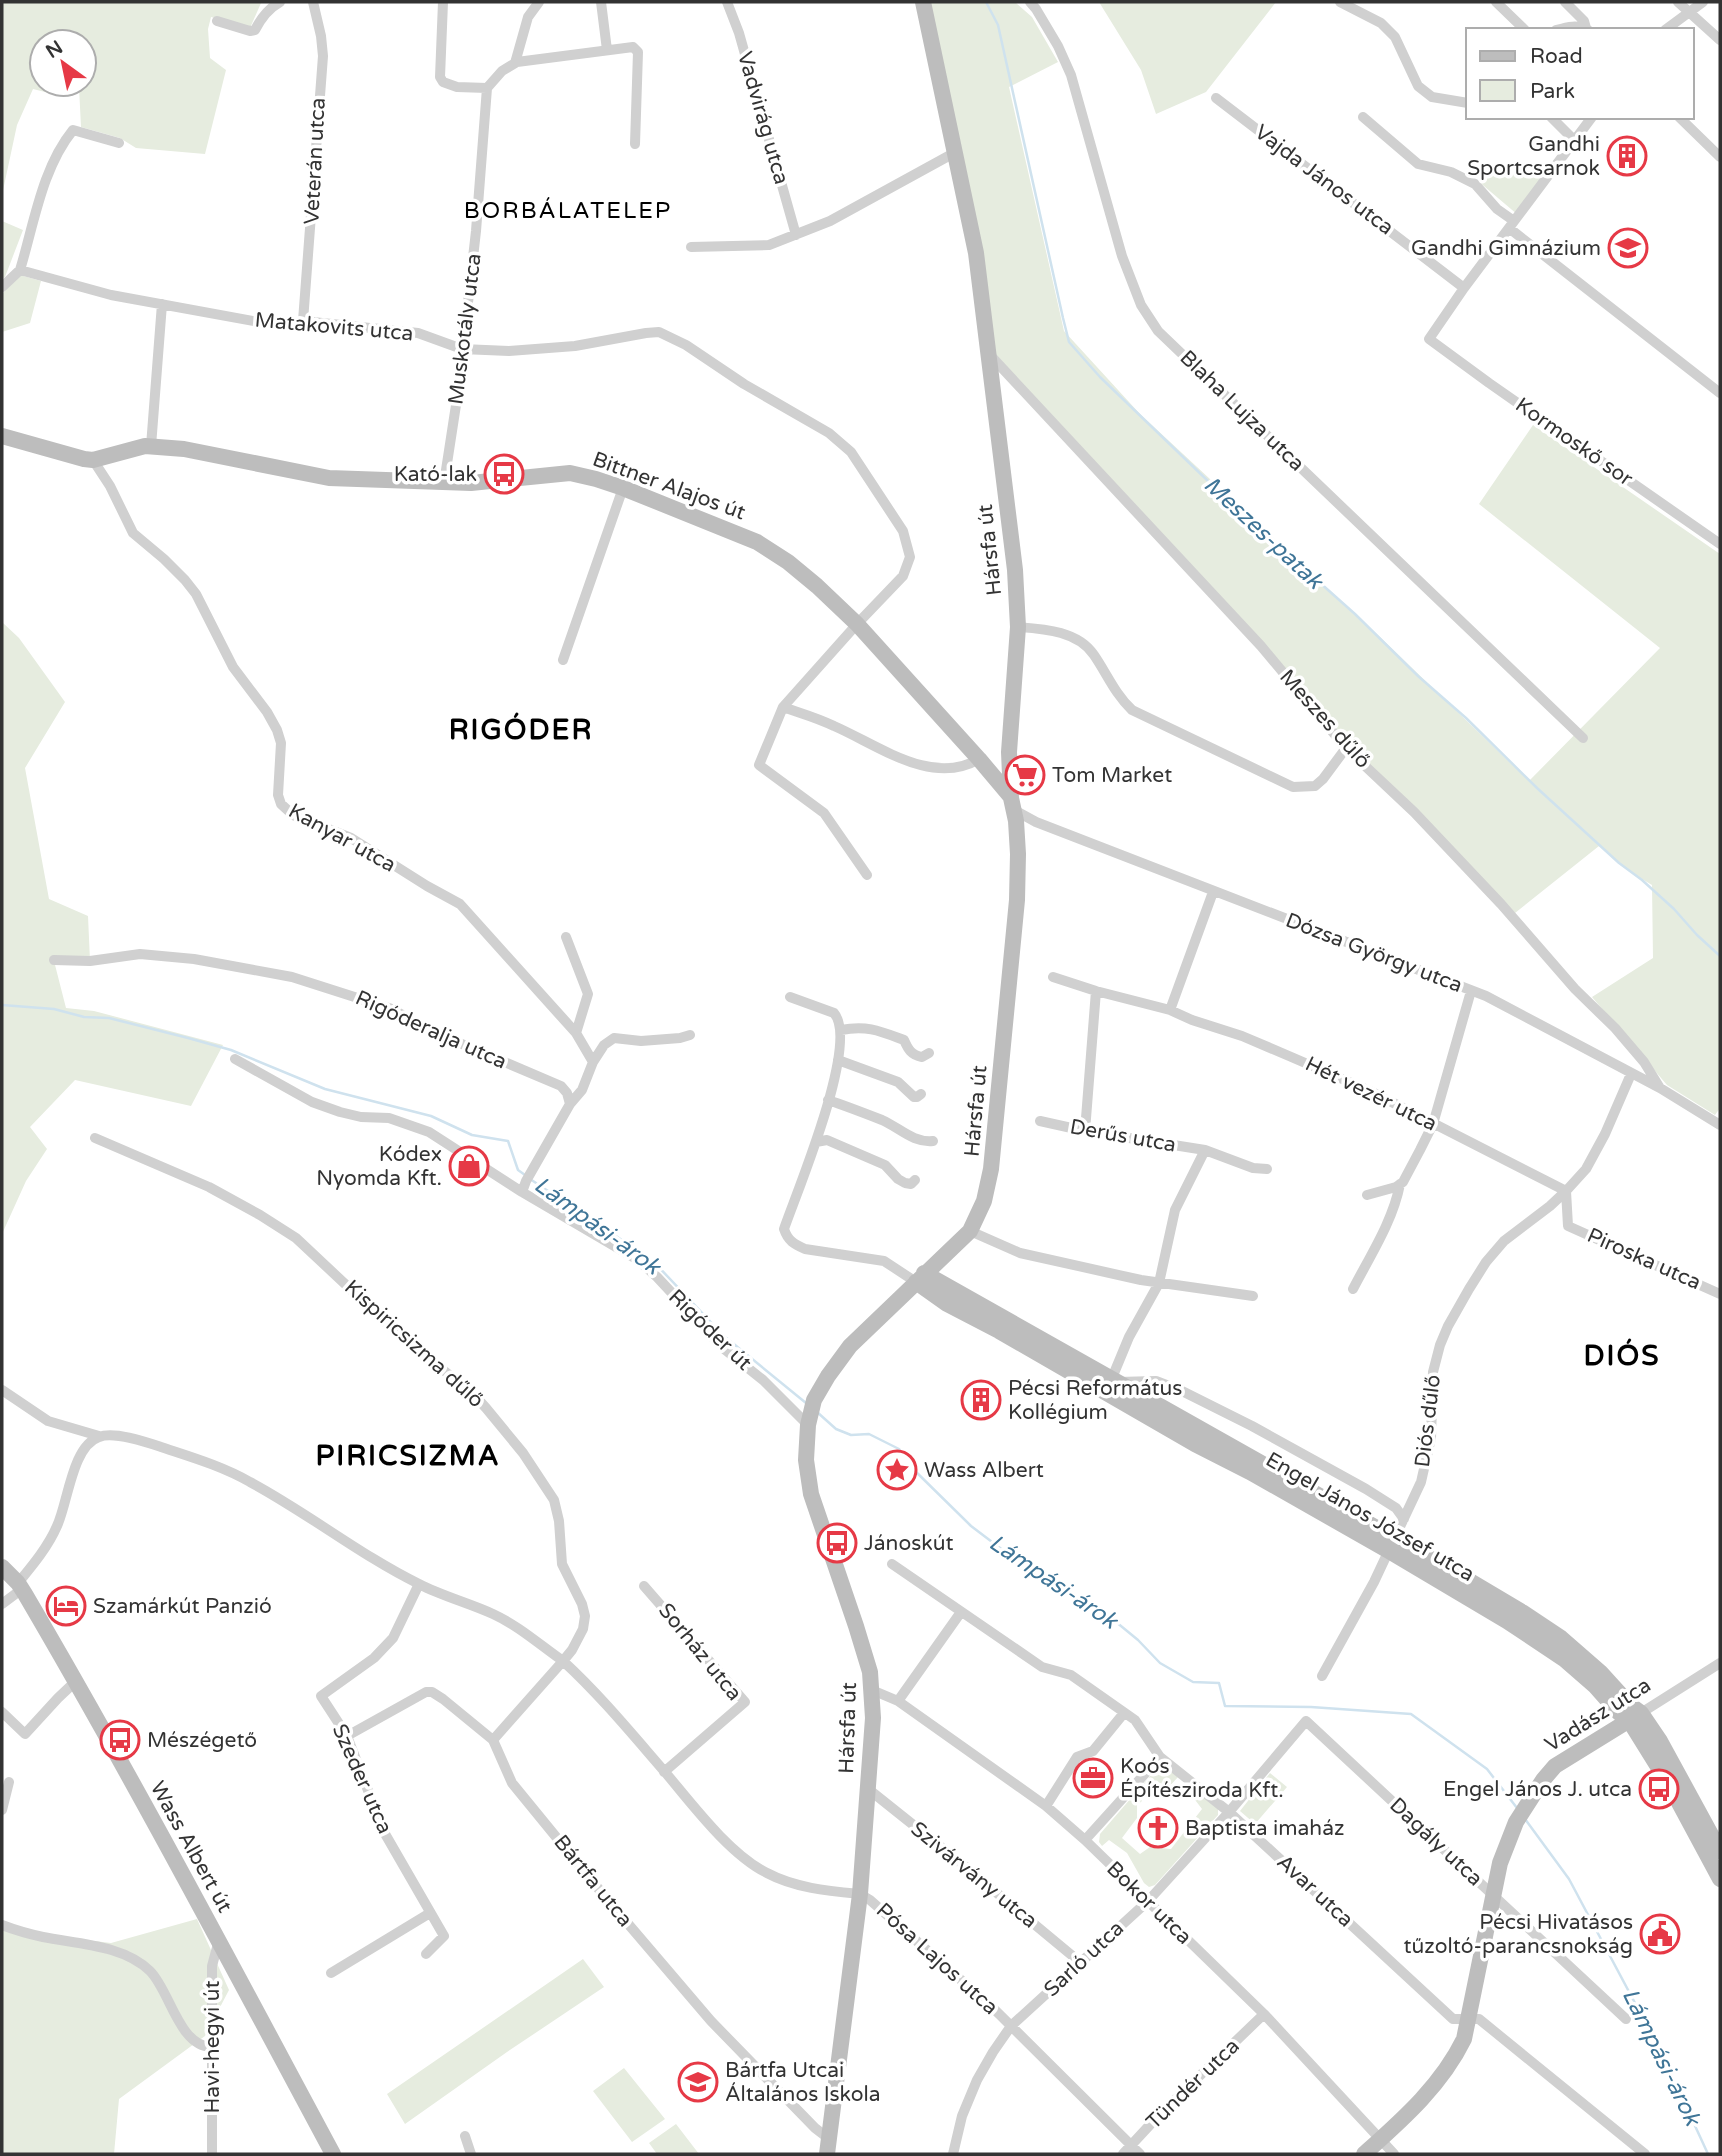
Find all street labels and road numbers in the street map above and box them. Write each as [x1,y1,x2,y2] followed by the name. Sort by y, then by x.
[732,49,794,187] street label: Vadvirág utca
[299,97,331,225] street label: Veterán utca
[1250,120,1398,240] street label: Vajda János utca
[443,252,487,406] street label: Muskotály utca
[254,308,414,346] street label: Matakovits utca
[1175,345,1309,477] street label: Blaha Lujza utca
[1511,392,1637,492] street label: Kormoskő sor
[589,447,749,525] street label: Bittner Alajos út
[973,503,1007,597] street label: Hársfa út
[1274,665,1376,773] street label: Meszes dűlő
[284,798,400,878] street label: Kanyar utca
[1282,908,1466,998] street label: Dózsa György utca
[352,985,510,1075] street label: Rigóderalja utca
[1301,1051,1441,1137] street label: Hét vezér utca
[960,1064,992,1158] street label: Hársfa út
[1068,1114,1178,1158] street label: Derűs utca
[1583,1223,1705,1295] street label: Piroska utca
[339,1275,489,1413] street label: Kispiricsizma dűlő
[663,1284,757,1376] street label: Rigóder út
[1410,1373,1446,1469] street label: Diós dűlő
[1261,1447,1479,1587] street label: Engel János József utca
[653,1598,747,1706] street label: Sorház utca
[1541,1673,1655,1757] street label: Vadász utca
[834,1682,862,1774] street label: Hársfa út
[327,1720,397,1838] street label: Szeder utca
[145,1777,237,1917] street label: Wass Albert út
[1384,1793,1488,1891] street label: Dagály utca
[906,1816,1042,1934] street label: Szivárvány utca
[548,1830,638,1932] street label: Bártfa utca
[1272,1850,1358,1932] street label: Avar utca
[1101,1856,1197,1950] street label: Bokor utca
[871,1898,1003,2020] street label: Pósa Lajos utca
[1039,1916,1129,2002] street label: Sarló utca
[200,1980,225,2114] street label: Havi-hegyi út
[1141,2034,1245,2134] street label: Tündér utca

